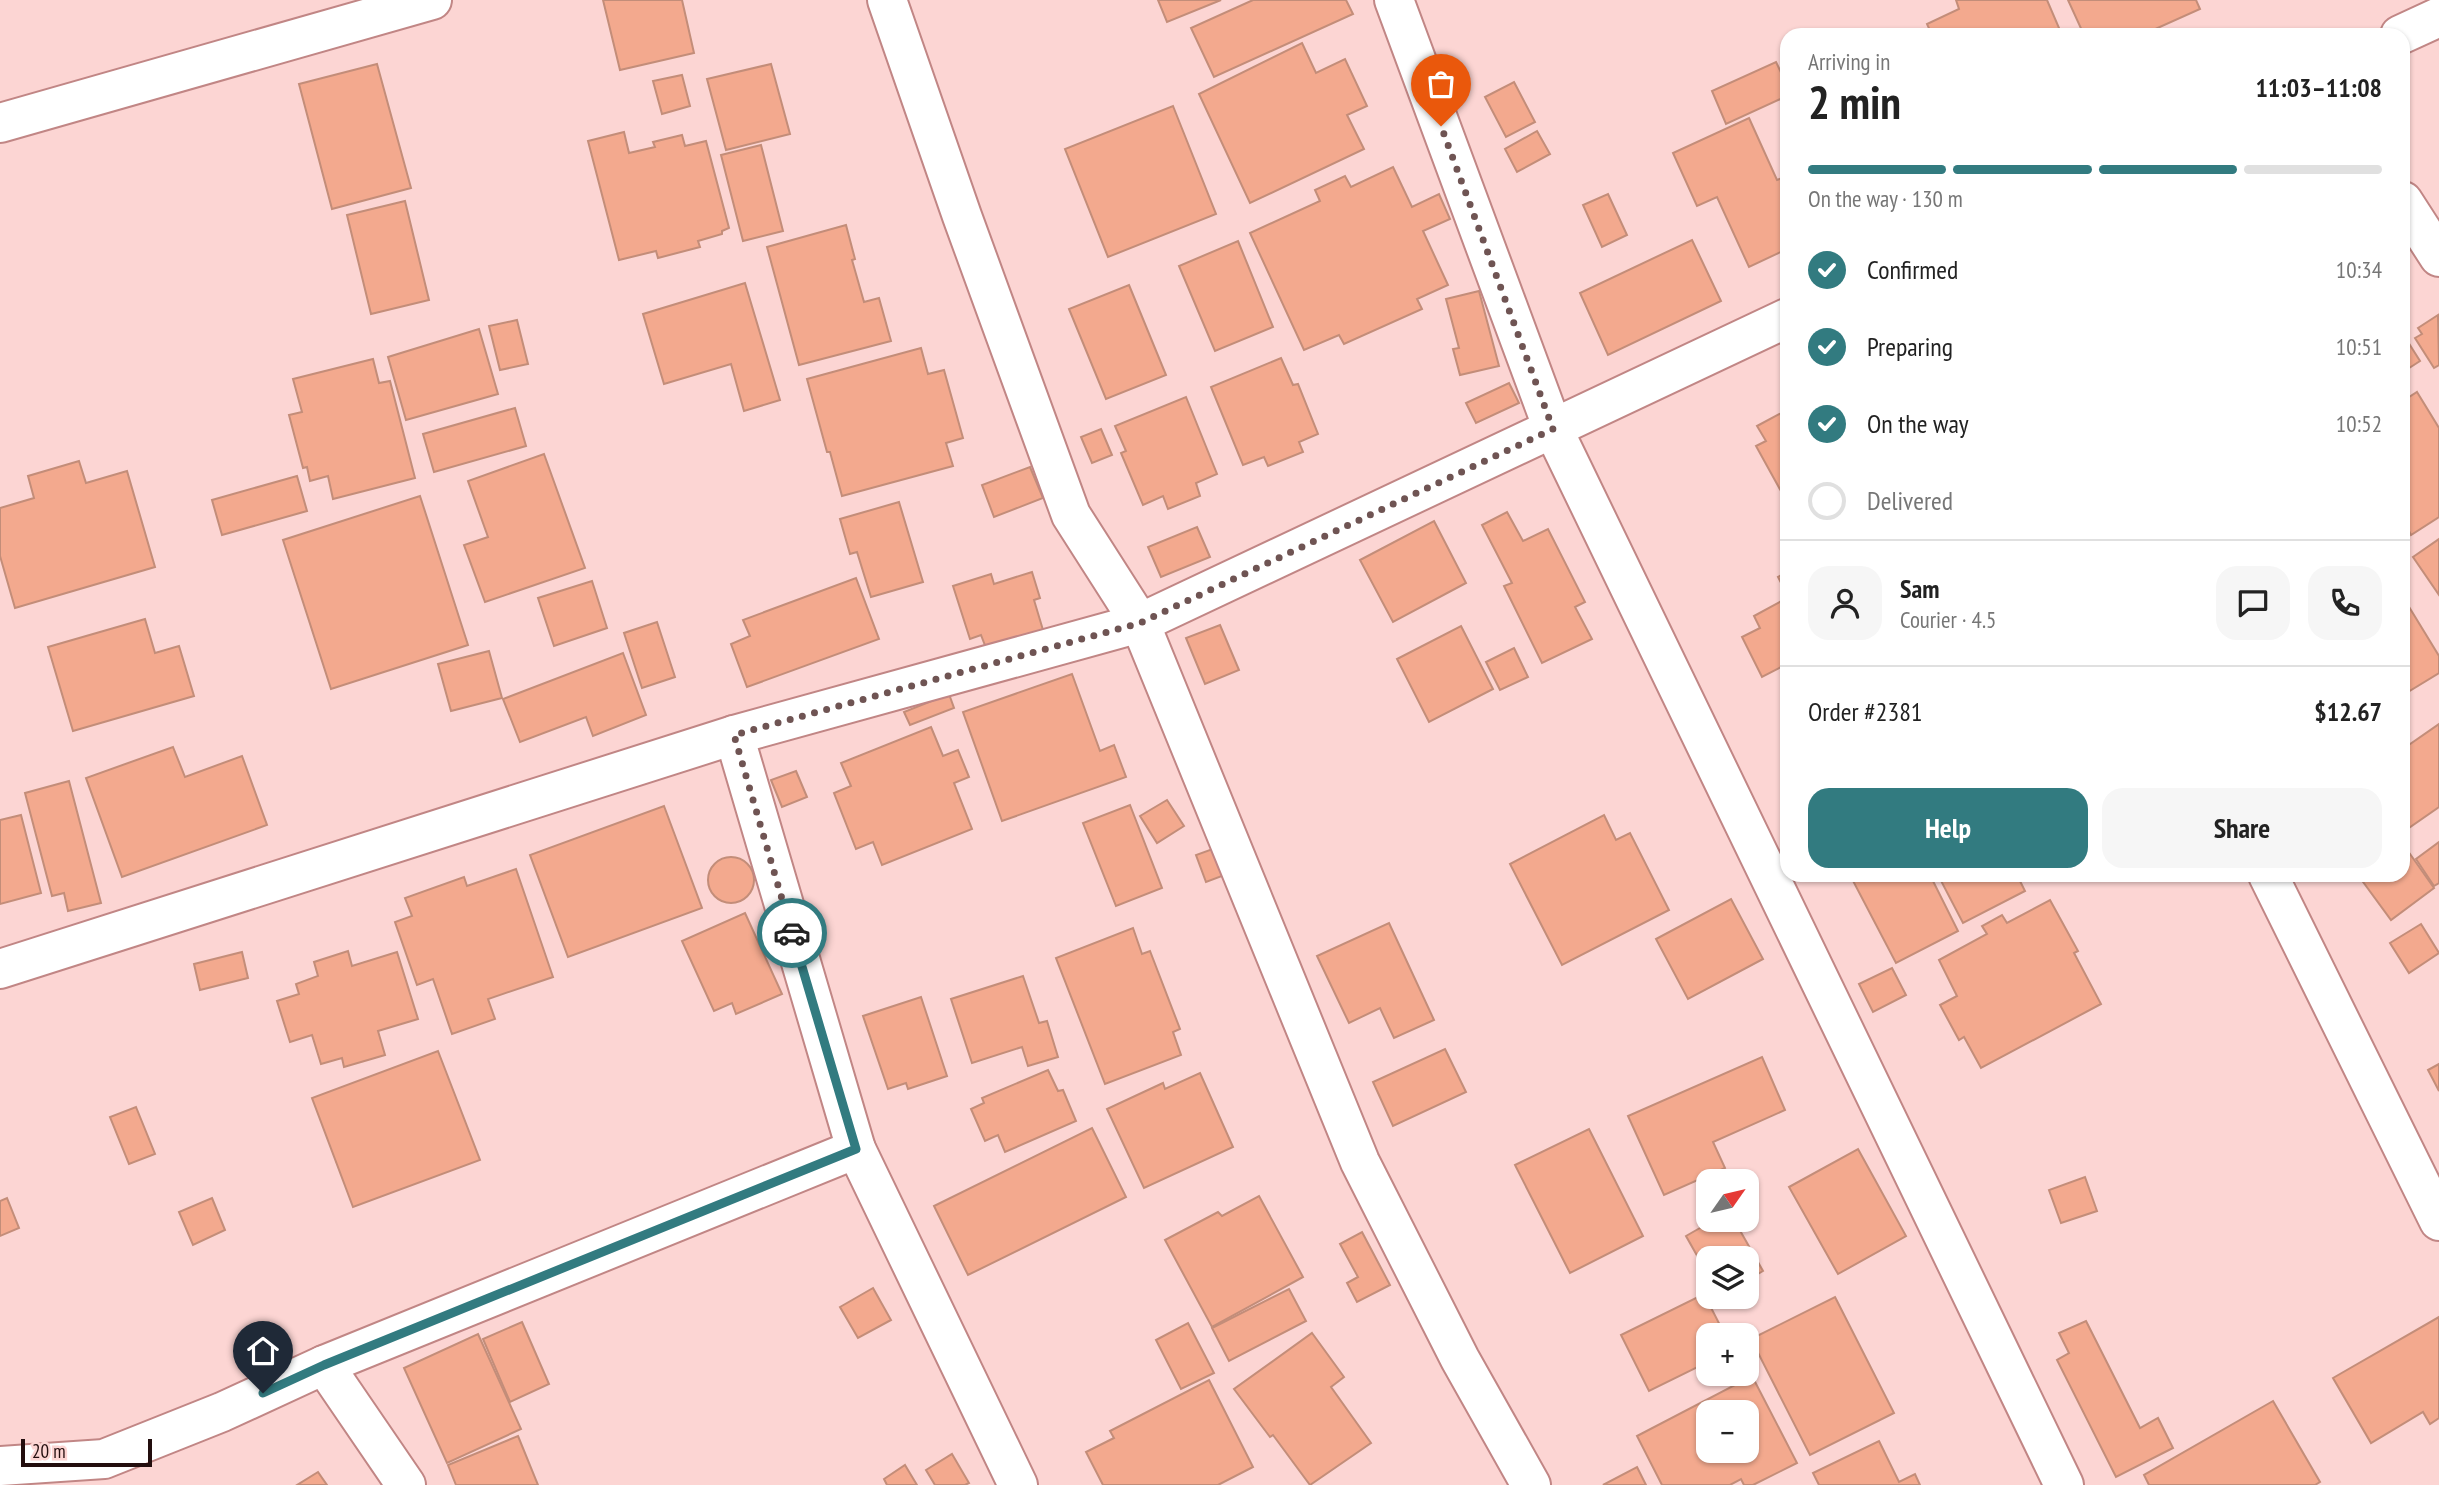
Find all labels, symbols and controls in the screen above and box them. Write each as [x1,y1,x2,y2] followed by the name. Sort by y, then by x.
[1808,47,1890,76] text: Arriving in
[1411,54,1471,126] pin
[1422,65,1460,103] icon: bag
[2255,71,2382,104] text: 11:03–11:08
[1808,72,1901,132] text: 2 min
[1808,184,1963,213] text: On the way · 130 m
[1808,251,1846,289] icon: check
[1867,253,1958,286] text: Confirmed
[2336,255,2382,284] text: 10:34
[1808,328,1846,366] icon: check
[1867,330,1953,363] text: Preparing
[2336,332,2382,361] text: 10:51
[1808,405,1846,443] icon: check
[1867,407,1969,440] text: On the way
[2336,409,2382,438] text: 10:52
[1867,484,1953,517] text: Delivered
[1808,566,1882,640] button: person
[2216,566,2290,640] button: chat
[2308,566,2382,640] button: phone
[1900,572,1939,605] text: Sam
[1900,605,1996,634] text: Courier · 4.5
[1808,695,1923,728] text: Order #2381
[2314,695,2382,728] text: $12.67
[1808,788,2088,868] button: Help
[2102,788,2382,868] button: Share
[757,898,827,968] courier
[773,914,811,952] icon: car
[1696,1169,1759,1232] north arrow
[1696,1169,1759,1463] map controls
[1696,1246,1759,1309] button: layers
[233,1321,293,1393] pin
[1696,1323,1759,1386] button: +
[244,1332,282,1370] icon: home
[1696,1400,1759,1463] button: −
[21,1436,152,1468] scale bar
[32,1439,66,1463] text: 20 m

